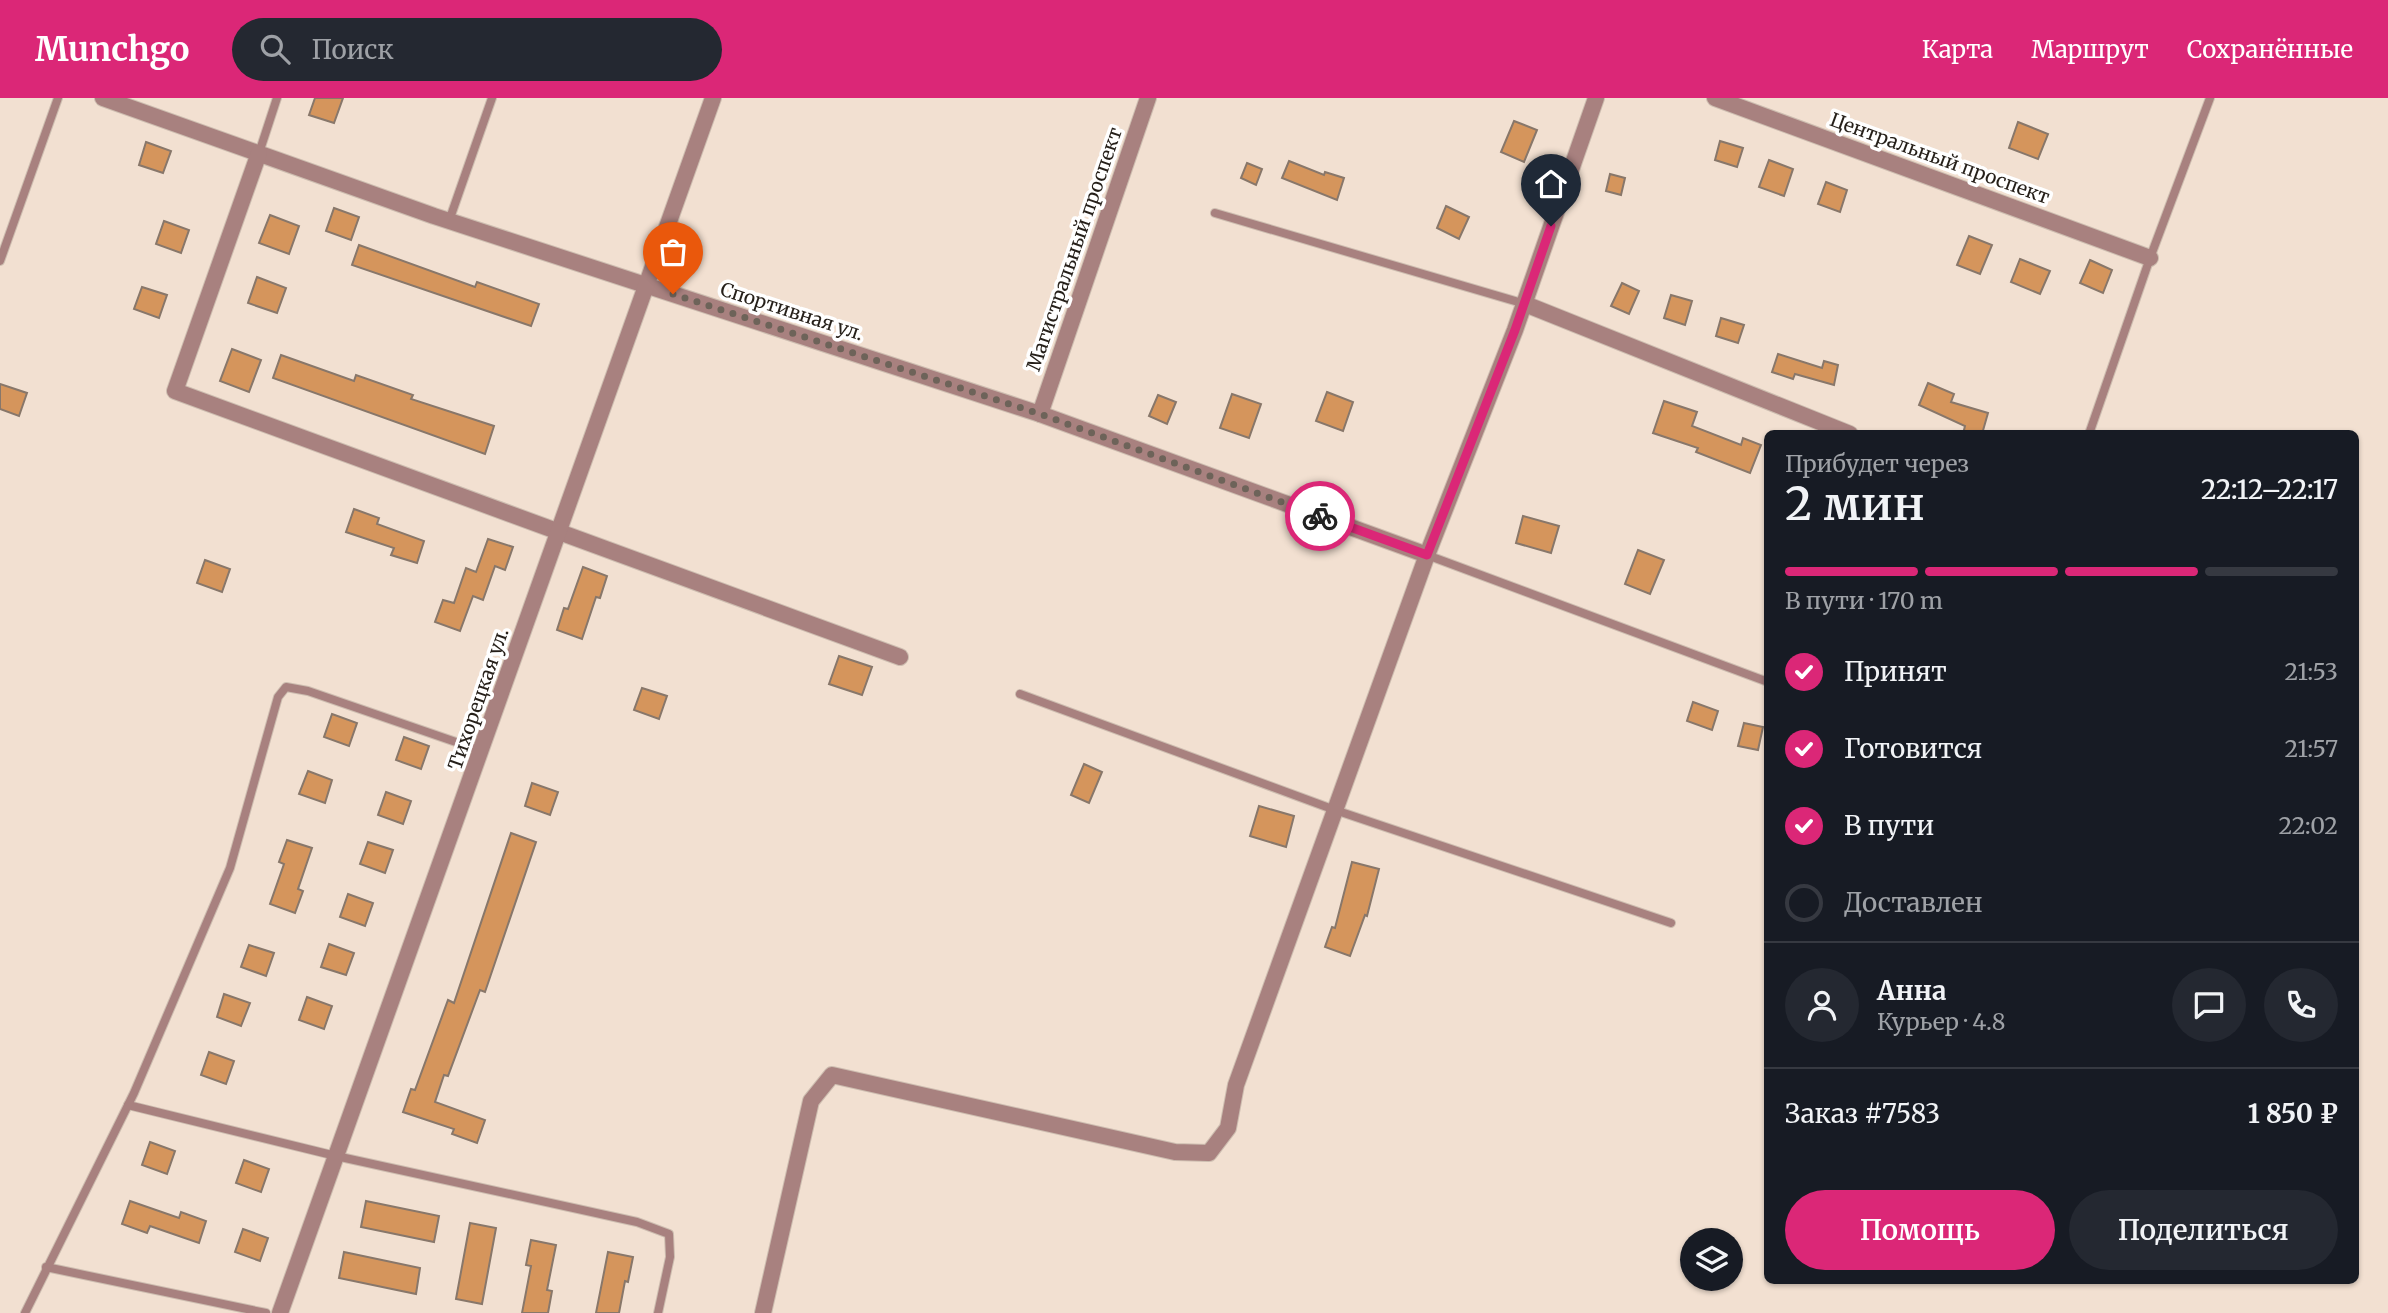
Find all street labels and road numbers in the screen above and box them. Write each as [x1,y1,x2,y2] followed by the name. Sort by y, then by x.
[1827,107,2053,209] street label: Центральный проспект
[1021,124,1127,374] street label: Магистральный проспект
[717,277,867,345] street label: Спортивная ул.
[443,625,513,773] street label: Тихорецкая ул.

